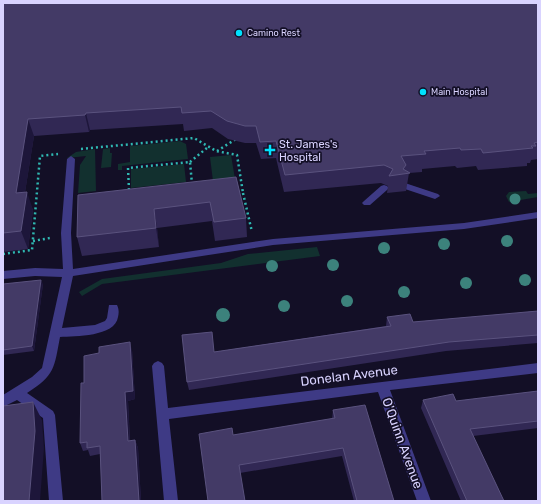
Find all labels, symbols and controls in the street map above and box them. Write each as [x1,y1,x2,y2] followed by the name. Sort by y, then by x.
[234,28,244,38] marker: Camino Rest
[247,28,300,38] place label: Camino Rest
[418,87,428,97] marker: Main Hospital
[431,87,487,97] place label: Main Hospital
[279,138,338,164] place label: St. James's Hospital
[264,144,276,156] marker: St. James's Hospital
[299,362,399,389] street label: Donelan Avenue
[379,396,426,491] street label: O'Quinn Avenue

